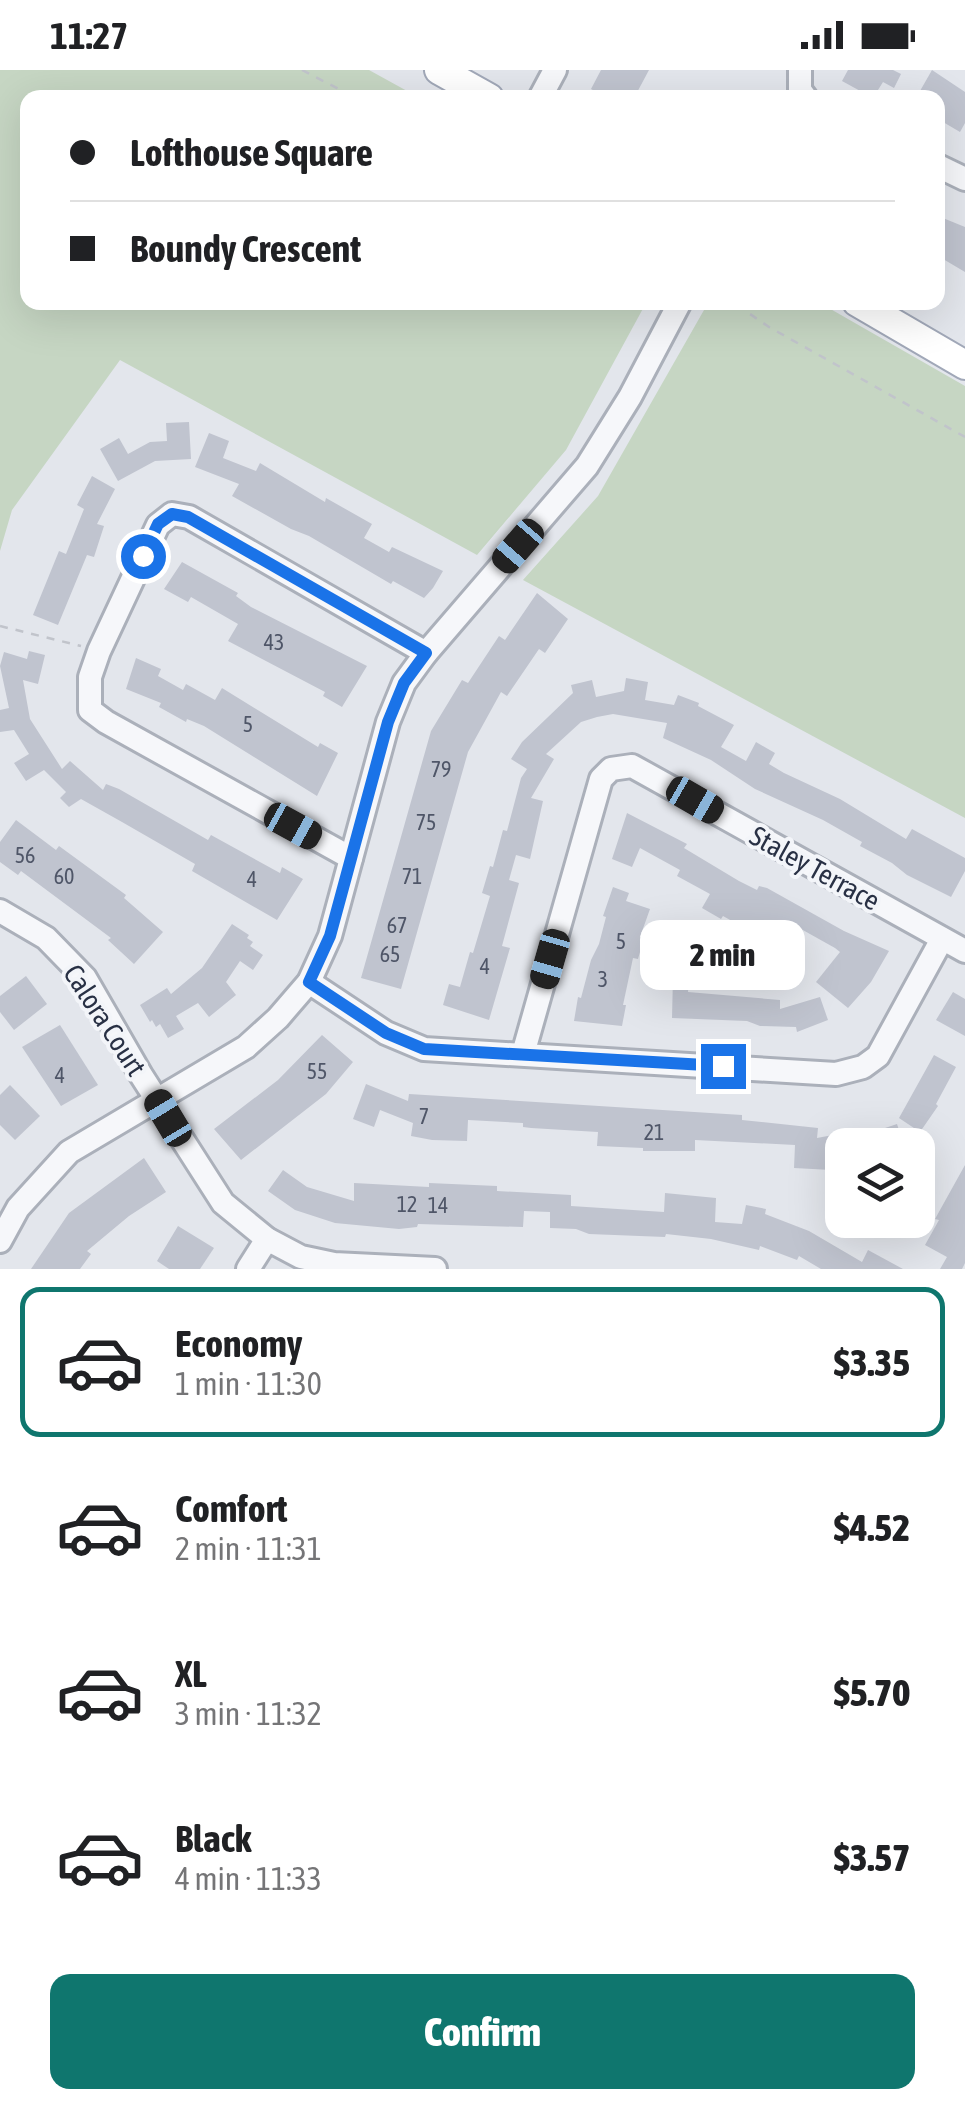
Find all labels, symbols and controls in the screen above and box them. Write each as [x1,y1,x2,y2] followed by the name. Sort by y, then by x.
[50,14,128,57] text: 11:27
[130,131,373,174] text: Lofthouse Square
[130,227,361,270] text: Boundy Crescent
[487,514,549,578] car
[121,534,166,579] route start
[264,629,284,655] house number: 43
[243,711,253,737] house number: 5
[431,756,451,782] house number: 79
[662,772,728,828] car
[259,798,327,854] car
[416,809,436,835] house number: 75
[745,819,885,917] street label: Staley Terrace
[15,842,35,868] house number: 56
[54,863,74,889] house number: 60
[402,863,422,889] house number: 71
[247,866,257,892] house number: 4
[387,912,407,938] house number: 67
[640,921,806,991] callout: 2 min
[527,926,573,992] car
[616,928,626,954] house number: 5
[690,936,755,973] text: 2 min
[380,941,400,967] house number: 65
[480,953,490,979] house number: 4
[57,959,153,1081] street label: Calora Court
[598,966,608,992] house number: 3
[701,1044,746,1089] route end
[307,1058,327,1084] house number: 55
[55,1062,65,1088] house number: 4
[140,1085,196,1151] car
[419,1103,429,1129] house number: 7
[644,1119,664,1145] house number: 21
[825,1128,935,1238] map controls
[825,1128,935,1238] button: layers
[397,1191,417,1217] house number: 12
[428,1192,448,1218] house number: 14
[55,1317,145,1407] icon: car
[175,1322,302,1365] text: Economy
[834,1341,910,1384] text: $3.35
[175,1365,322,1402] text: 1 min · 11:30
[55,1482,145,1572] icon: car
[175,1487,287,1530] text: Comfort
[834,1506,910,1549] text: $4.52
[175,1530,322,1567] text: 2 min · 11:31
[55,1647,145,1737] icon: car
[175,1652,207,1695] text: XL
[834,1671,910,1714] text: $5.70
[175,1695,322,1732] text: 3 min · 11:32
[55,1812,145,1902] icon: car
[175,1817,252,1860] text: Black
[834,1836,910,1879] text: $3.57
[175,1860,322,1897] text: 4 min · 11:33
[50,1974,915,2089] button: Confirm

